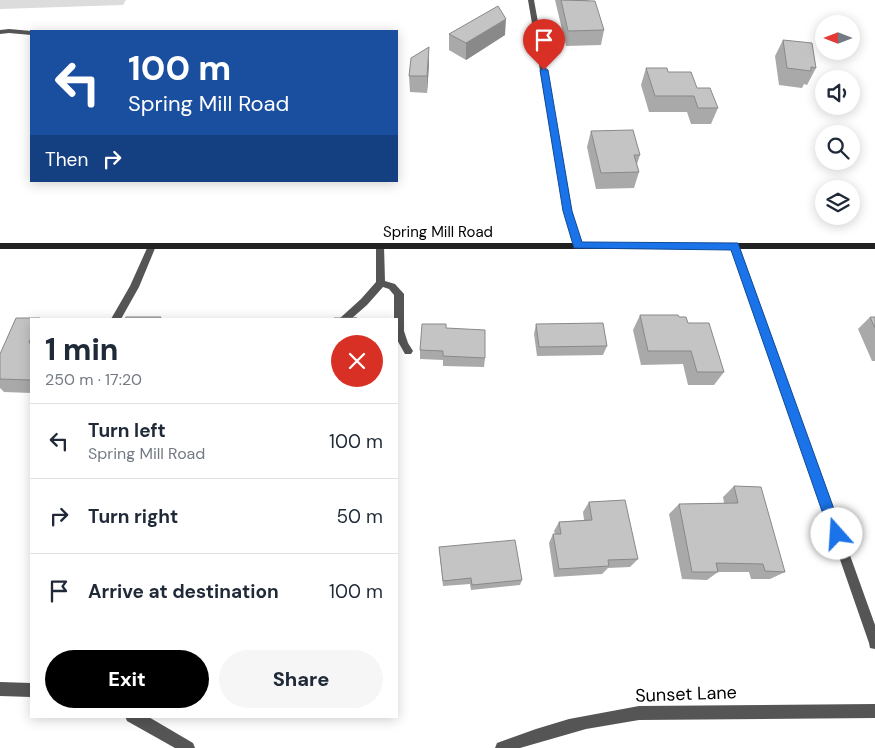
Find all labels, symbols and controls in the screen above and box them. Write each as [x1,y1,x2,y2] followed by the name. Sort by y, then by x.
[815,15,860,60] north arrow
[815,15,860,225] map controls
[523,19,565,70] pin
[530,26,558,54] icon: arrive
[128,45,231,91] text: 100 m
[45,50,110,115] icon: left
[815,70,860,115] button: sound
[128,89,289,118] text: Spring Mill Road
[815,125,860,170] button: search
[98,145,126,173] icon: right
[45,147,88,172] text: Then
[815,180,860,225] button: layers
[383,222,493,242] street label: Spring Mill Road
[45,330,118,369] text: 1 min
[331,335,383,387] button: close
[45,369,142,390] text: 250 m · 17:20
[88,418,166,443] text: Turn left
[45,427,73,455] icon: left
[329,429,383,454] text: 100 m
[88,443,205,464] text: Spring Mill Road
[45,502,73,530] icon: right
[88,504,178,529] text: Turn right
[336,504,383,529] text: 50 m
[810,507,862,559] position arrow
[45,577,73,605] icon: arrive
[88,579,279,604] text: Arrive at destination
[329,579,383,604] text: 100 m
[45,650,209,708] button: Exit
[219,650,383,708] button: Share
[635,680,737,708] street label: Sunset Lane

